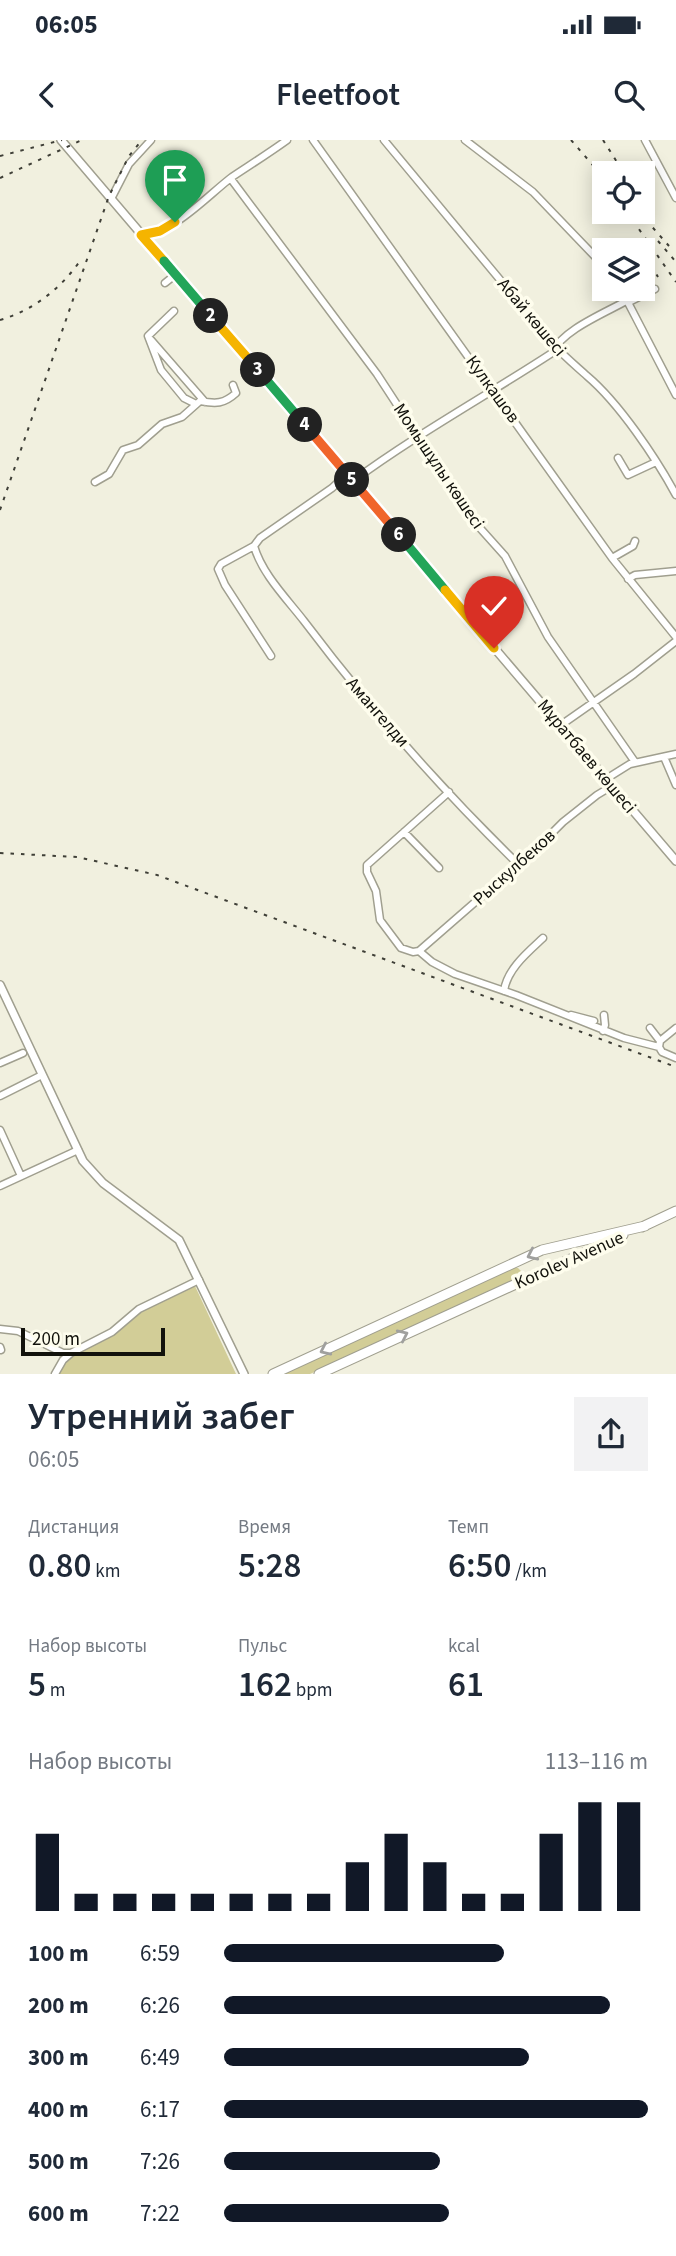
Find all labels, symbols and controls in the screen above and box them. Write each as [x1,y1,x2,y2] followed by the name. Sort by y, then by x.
[35,6,98,43] text: 06:05
[276,72,400,118] text: Fleetfoot
[28,76,66,114] icon: back
[610,76,648,114] icon: search
[145,150,205,222] pin
[156,161,194,199] icon: arrive
[592,161,655,301] map controls
[592,161,655,224] button: locate
[592,238,655,301] button: layers
[491,273,572,362] street label: Абай көшесі
[194,298,228,334] pin: 2
[205,302,216,329] text: 2
[460,350,526,428] street label: Кулкашов
[240,352,276,387] pin: 3
[252,356,263,383] text: 3
[387,398,490,534] street label: Момышұлы көшесі
[288,408,322,442] pin: 4
[299,411,310,438] text: 4
[334,462,370,498] pin: 5
[346,466,357,493] text: 5
[382,518,416,552] pin: 6
[393,521,404,548] text: 6
[464,576,524,648] pin
[475,587,513,625] icon: check
[340,672,415,753] street label: Амангелди
[531,694,642,819] street label: Мұратбаев көшесі
[468,824,561,911] street label: Рыскулбеков
[511,1225,628,1296] street label: Korolev Avenue
[527,1247,539,1261] one-way arrow
[21,1325,164,1357] scale bar
[32,1326,80,1353] text: 200 m
[396,1329,409,1343] one-way arrow
[320,1342,332,1356] one-way arrow
[28,1390,295,1444] text: Утренний забег
[574,1397,648,1471] button: share
[28,1443,79,1476] text: 06:05
[28,1514,119,1541] text: Дистанция
[238,1514,291,1541] text: Время
[448,1514,489,1541] text: Темп
[28,1541,92,1591] text: 0.80
[238,1541,302,1591] text: 5:28
[448,1541,512,1591] text: 6:50
[92,1558,120,1585] text: km
[512,1558,547,1585] text: /km
[28,1633,147,1660] text: Набор высоты
[238,1633,287,1660] text: Пульс
[448,1633,480,1660] text: kcal
[28,1660,46,1710] text: 5
[238,1660,292,1710] text: 162
[448,1660,484,1710] text: 61
[46,1677,66,1704] text: m
[292,1677,332,1704] text: bpm
[28,1745,172,1778] text: Набор высоты
[545,1745,648,1778] text: 113–116 m
[28,1937,89,1970] text: 100 m
[140,1937,180,1970] text: 6:59
[28,1989,89,2022] text: 200 m
[140,1989,180,2022] text: 6:26
[28,2041,89,2074] text: 300 m
[140,2041,180,2074] text: 6:49
[28,2093,89,2126] text: 400 m
[140,2093,180,2126] text: 6:17
[28,2145,89,2178] text: 500 m
[140,2145,180,2178] text: 7:26
[28,2197,89,2230] text: 600 m
[140,2197,180,2230] text: 7:22

